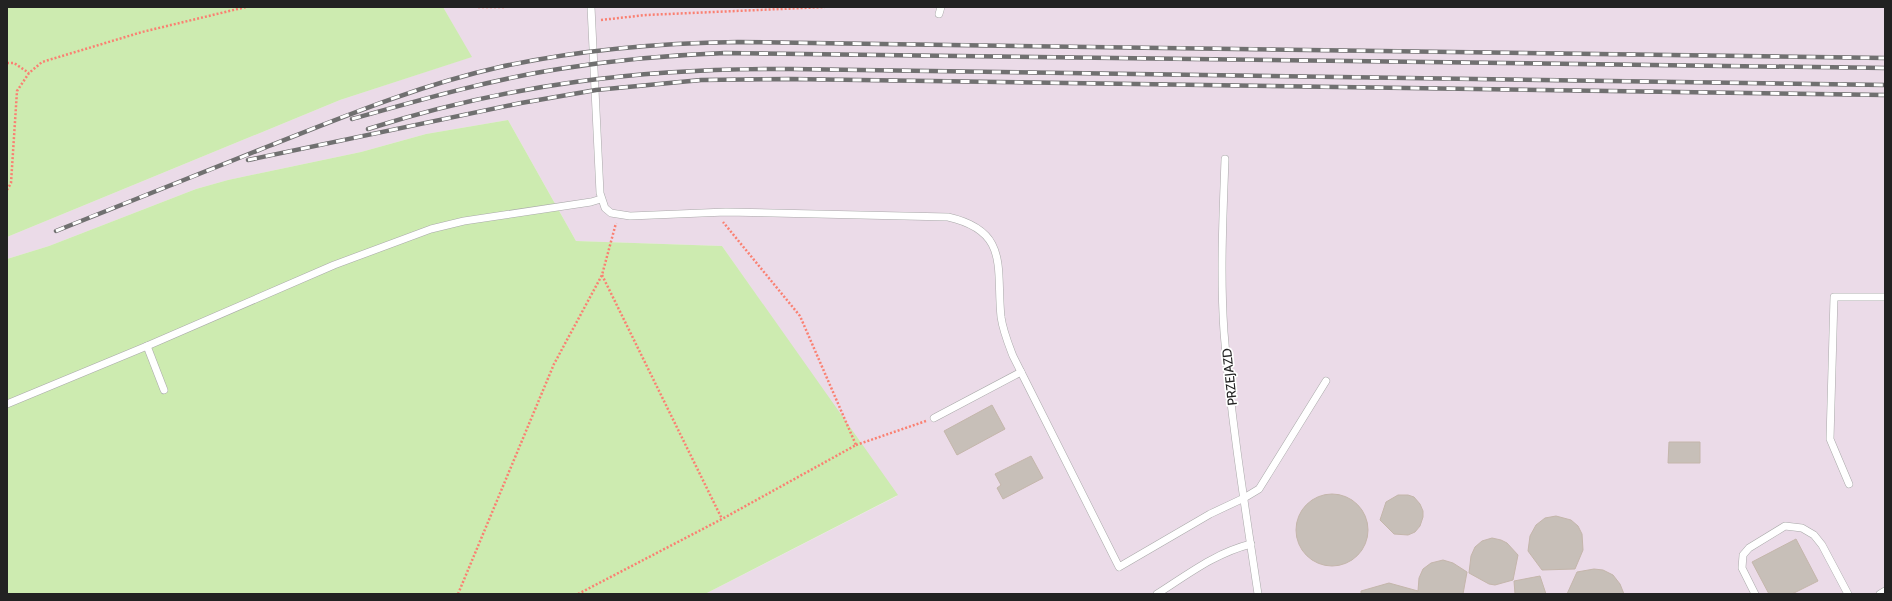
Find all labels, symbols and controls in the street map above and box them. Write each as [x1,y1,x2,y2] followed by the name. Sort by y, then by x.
[1218,348,1240,406] street label: PRZEJAZD

